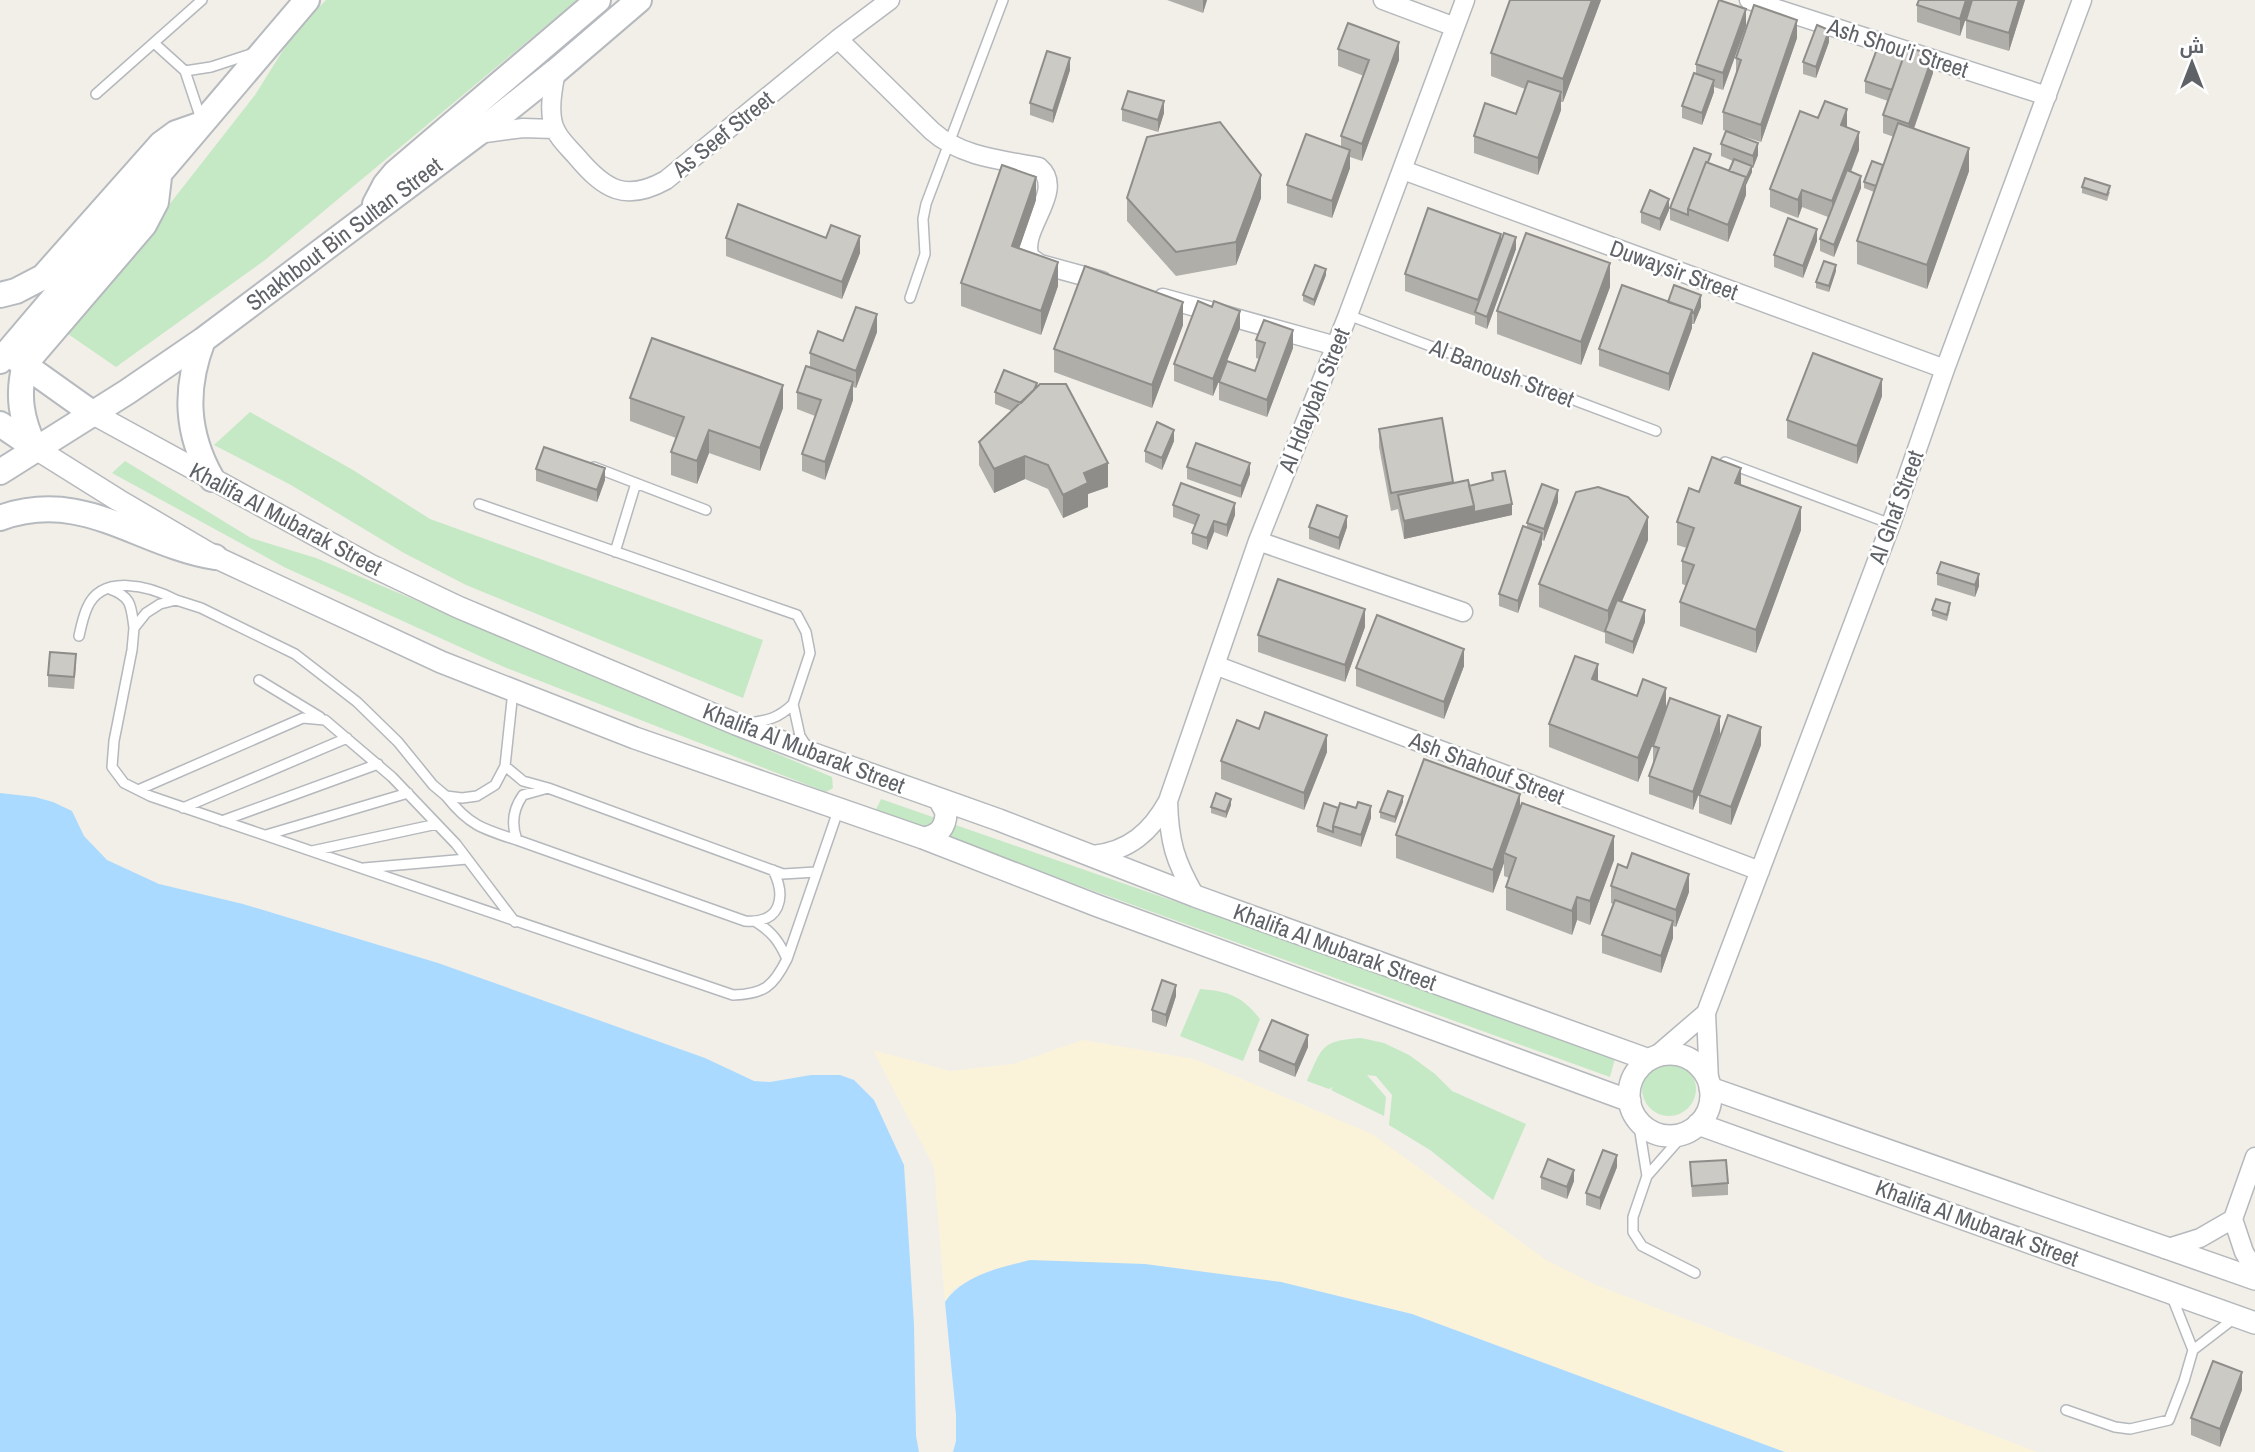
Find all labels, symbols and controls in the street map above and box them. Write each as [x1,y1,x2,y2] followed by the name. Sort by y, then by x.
[1823,10,1972,85] street label: Ash Shou'i Street
[2157,28,2227,98] north arrow
[2180,33,2204,59] text: ش
[665,83,780,185] street label: As Seef Street
[239,150,448,318] street label: Shakhbout Bin Sultan Street
[1606,232,1743,307] street label: Duwaysir Street
[1270,323,1357,478] street label: Al Hdaybah Street
[1425,330,1579,414] street label: Al Banoush Street
[1860,446,1930,569] street label: Al Ghaf Street
[185,455,388,582] street label: Khalifa Al Mubarak Street
[699,695,910,800] street label: Khalifa Al Mubarak Street
[1404,723,1569,811] street label: Ash Shahouf Street
[1229,895,1441,998] street label: Khalifa Al Mubarak Street
[1871,1171,2083,1274] street label: Khalifa Al Mubarak Street

